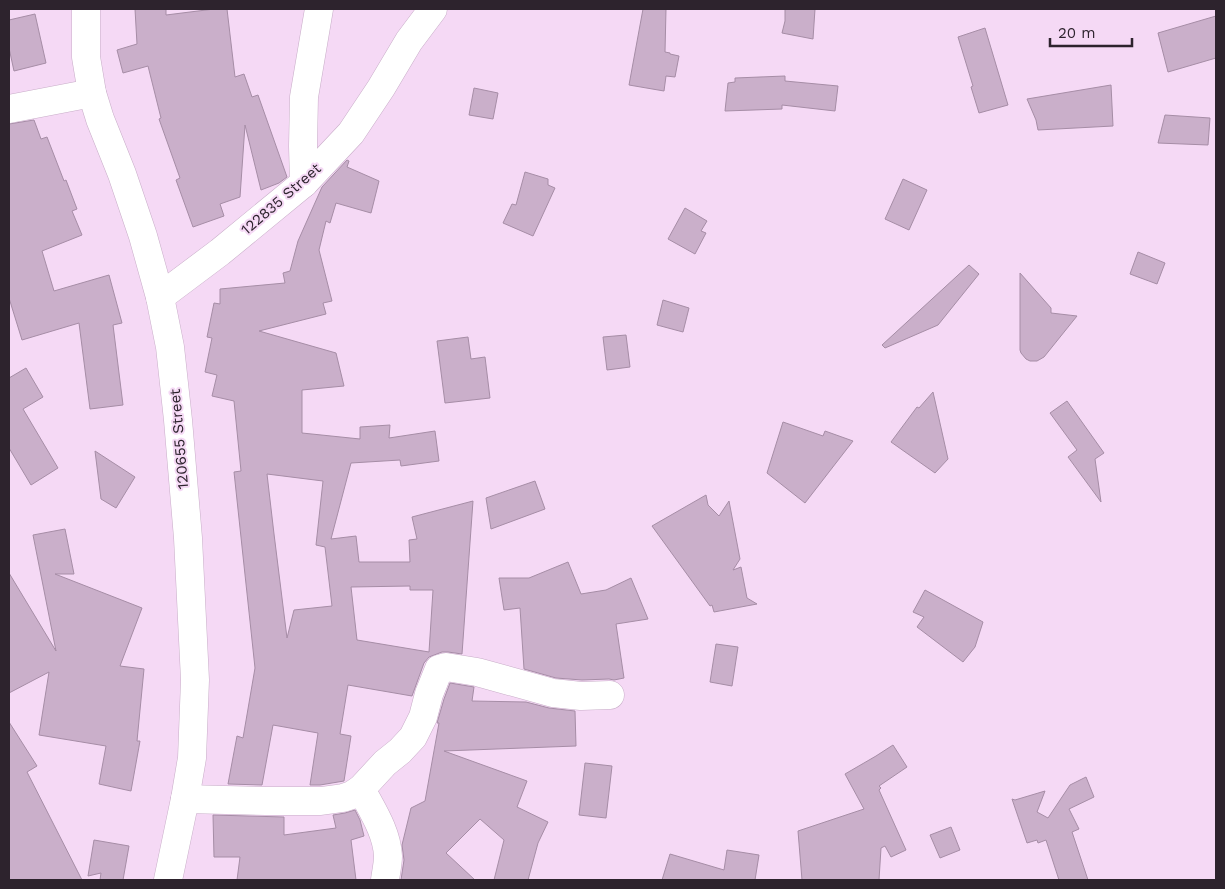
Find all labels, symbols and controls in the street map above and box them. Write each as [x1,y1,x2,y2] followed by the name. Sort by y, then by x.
[1050,15,1132,47] scale bar
[1058,24,1096,42] text: 20 m
[237,159,325,239] street label: 122835 Street
[166,387,192,490] street label: 120655 Street

